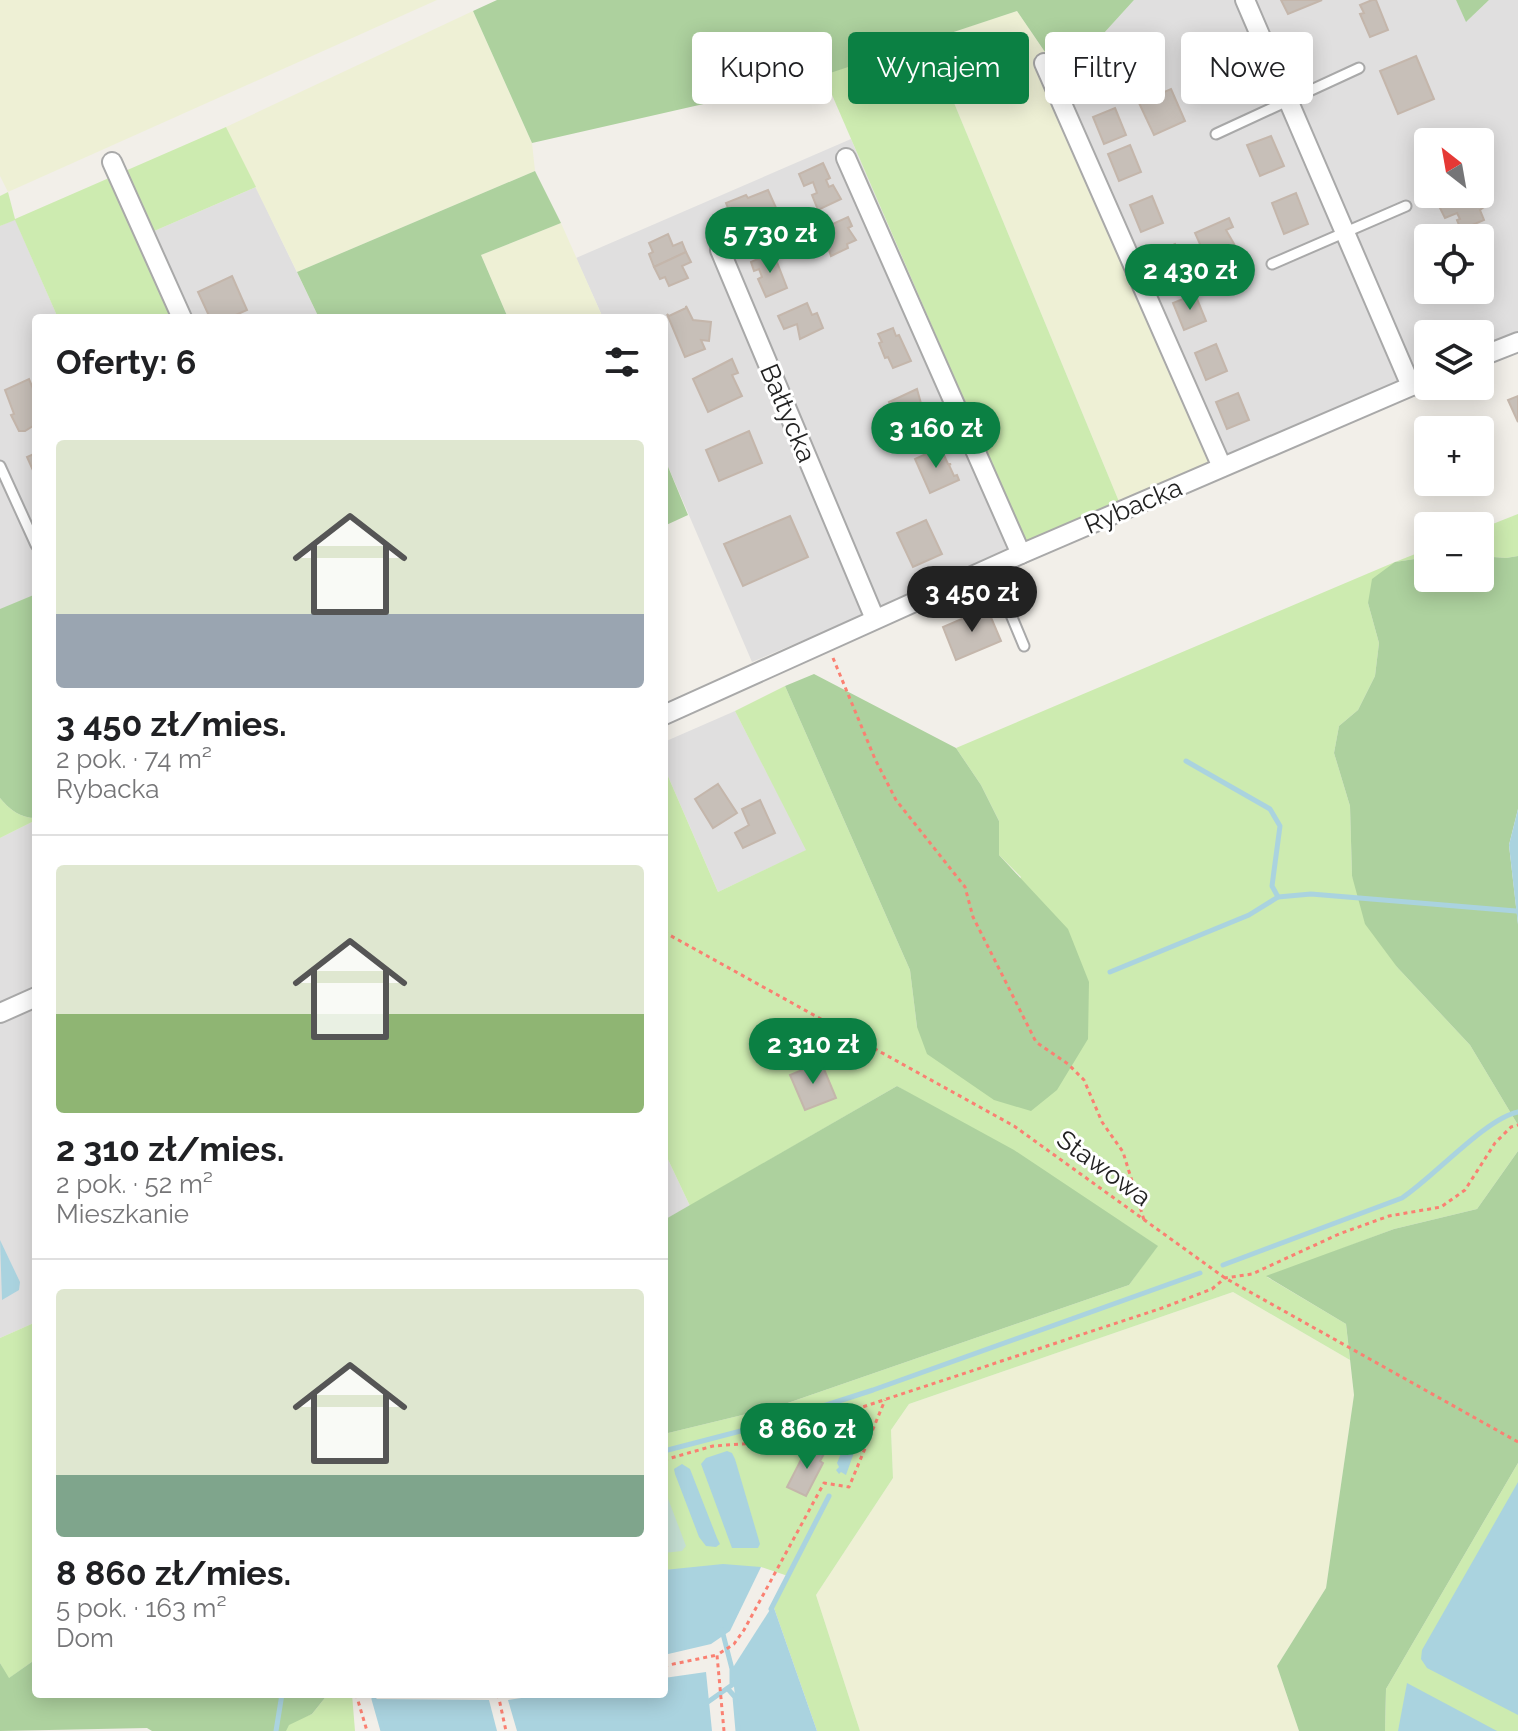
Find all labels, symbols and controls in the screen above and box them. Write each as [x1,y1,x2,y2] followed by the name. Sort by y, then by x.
[692,32,832,104] chip: Kupno
[848,32,1029,104] chip: Wynajem
[1045,32,1165,104] chip: Filtry
[1181,32,1313,104] chip: Nowe
[1414,128,1494,208] north arrow
[1414,128,1494,592] map controls
[687,207,853,275] pin: 5 730 zł
[723,218,817,248] text: 5 730 zł
[1414,224,1494,304] button: locate
[1107,244,1273,312] pin: 2 430 zł
[1143,255,1237,285] text: 2 430 zł
[1414,320,1494,400] button: layers
[600,340,644,384] icon: filters
[56,342,196,382] text: Oferty: 6
[754,359,822,467] street label: Bałtycka
[853,402,1019,470] pin: 3 160 zł
[889,413,983,443] text: 3 160 zł
[1414,416,1494,496] button: +
[1080,472,1186,540] street label: Rybacka
[278,492,422,636] icon: home
[1414,512,1494,592] button: −
[889,566,1055,634] pin: 3 450 zł
[925,577,1019,607] text: 3 450 zł
[56,704,287,744] text: 3 450 zł/mies.
[56,744,212,774] text: 2 pok. · 74 m²
[56,774,159,804] text: Rybacka
[278,917,422,1061] icon: home
[730,1018,896,1086] pin: 2 310 zł
[767,1029,859,1059] text: 2 310 zł
[1051,1124,1157,1212] street label: Stawowa
[56,1129,284,1169] text: 2 310 zł/mies.
[56,1169,213,1199] text: 2 pok. · 52 m²
[56,1199,189,1229] text: Mieszkanie
[278,1341,422,1485] icon: home
[724,1403,890,1471] pin: 8 860 zł
[758,1414,856,1444] text: 8 860 zł
[56,1553,291,1593] text: 8 860 zł/mies.
[56,1593,226,1623] text: 5 pok. · 163 m²
[56,1623,114,1653] text: Dom

